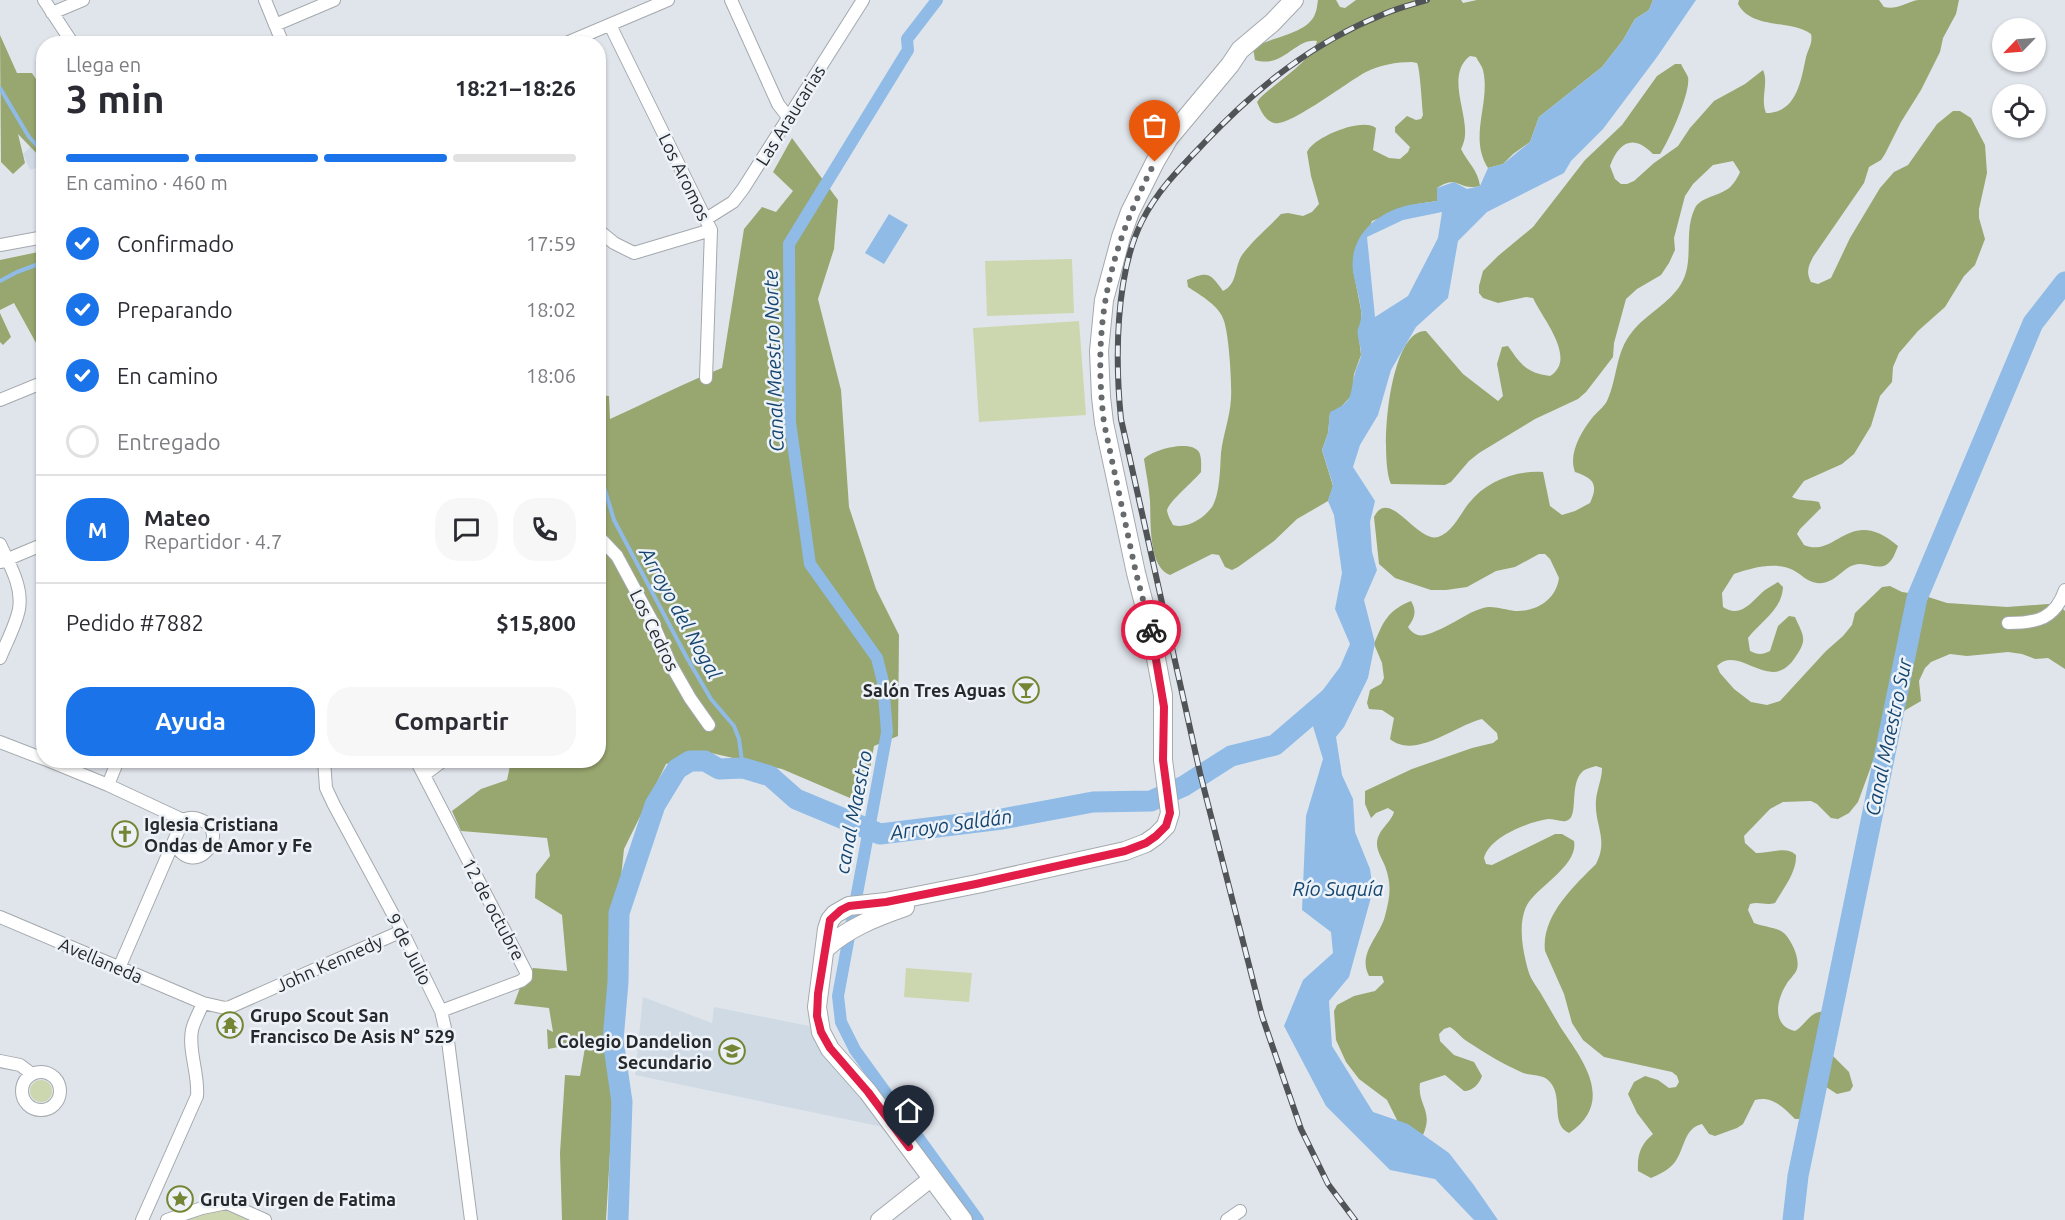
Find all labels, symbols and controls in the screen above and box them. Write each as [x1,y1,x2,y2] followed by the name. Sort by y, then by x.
[1992,18,2046,72] north arrow
[1992,18,2046,138] map controls
[66,53,141,76] text: Llega en
[751,61,829,169] street label: Las Araucarias
[455,75,576,100] text: 18:21–18:26
[66,77,165,120] text: 3 min
[1992,84,2046,138] button: locate
[1129,100,1180,162] pin
[1138,109,1171,142] icon: bag
[655,130,715,224] street label: Los Aromos
[66,171,228,194] text: En camino · 460 m
[66,227,99,260] icon: check
[117,231,234,256] text: Confirmado
[526,232,576,255] text: 17:59
[758,270,788,452] water label: Canal Maestro Norte
[66,293,99,326] icon: check
[117,297,233,322] text: Preparando
[526,298,576,321] text: 18:02
[66,359,99,392] icon: check
[117,363,218,388] text: En camino
[526,364,576,387] text: 18:06
[117,429,221,454] text: Entregado
[435,498,498,561] button: chat
[513,498,576,561] button: phone
[144,505,211,530] text: Mateo
[88,517,107,542] text: M
[144,530,282,553] text: Repartidor · 4.7
[635,542,727,683] water label: Arroyo del Nogal
[627,586,683,674] street label: Los Cedros
[1121,600,1181,660] courier
[66,610,204,635] text: Pedido #7882
[496,610,576,635] text: $15,800
[1135,614,1168,647] icon: bike
[1860,655,1916,818] water label: Canal Maestro Sur
[1011,675,1041,705] bar icon: Salón Tres Aguas
[863,680,1006,700] place label: Salón Tres Aguas
[66,687,315,756] button: Ayuda
[327,687,576,756] button: Compartir
[830,748,876,875] water label: canal Maestro
[887,804,1014,844] water label: Arroyo Saldán
[144,814,312,855] place label: Iglesia Cristiana Ondas de Amor y Fe
[110,819,140,849] church icon: Iglesia Cristiana Ondas de Amor y Fe
[459,855,529,963] street label: 12 de octubre
[1292,877,1384,900] water label: Río Suquía
[383,910,437,988] street label: 9 de Julio
[273,930,386,995] street label: John Kennedy
[56,933,146,987] street label: Avellaneda
[250,1005,455,1046] place label: Grupo Scout San Francisco De Asis N° 529
[215,1010,245,1040] temple icon: Grupo Scout San Francisco De Asis N° 529
[557,1031,712,1072] place label: Colegio Dandelion Secundario
[717,1036,747,1066] school or university icon: Colegio Dandelion Secundario
[883,1085,934,1147] pin
[892,1094,925,1127] icon: home
[165,1184,195,1214] place icon: Gruta Virgen de Fatima
[200,1189,396,1209] place label: Gruta Virgen de Fatima

